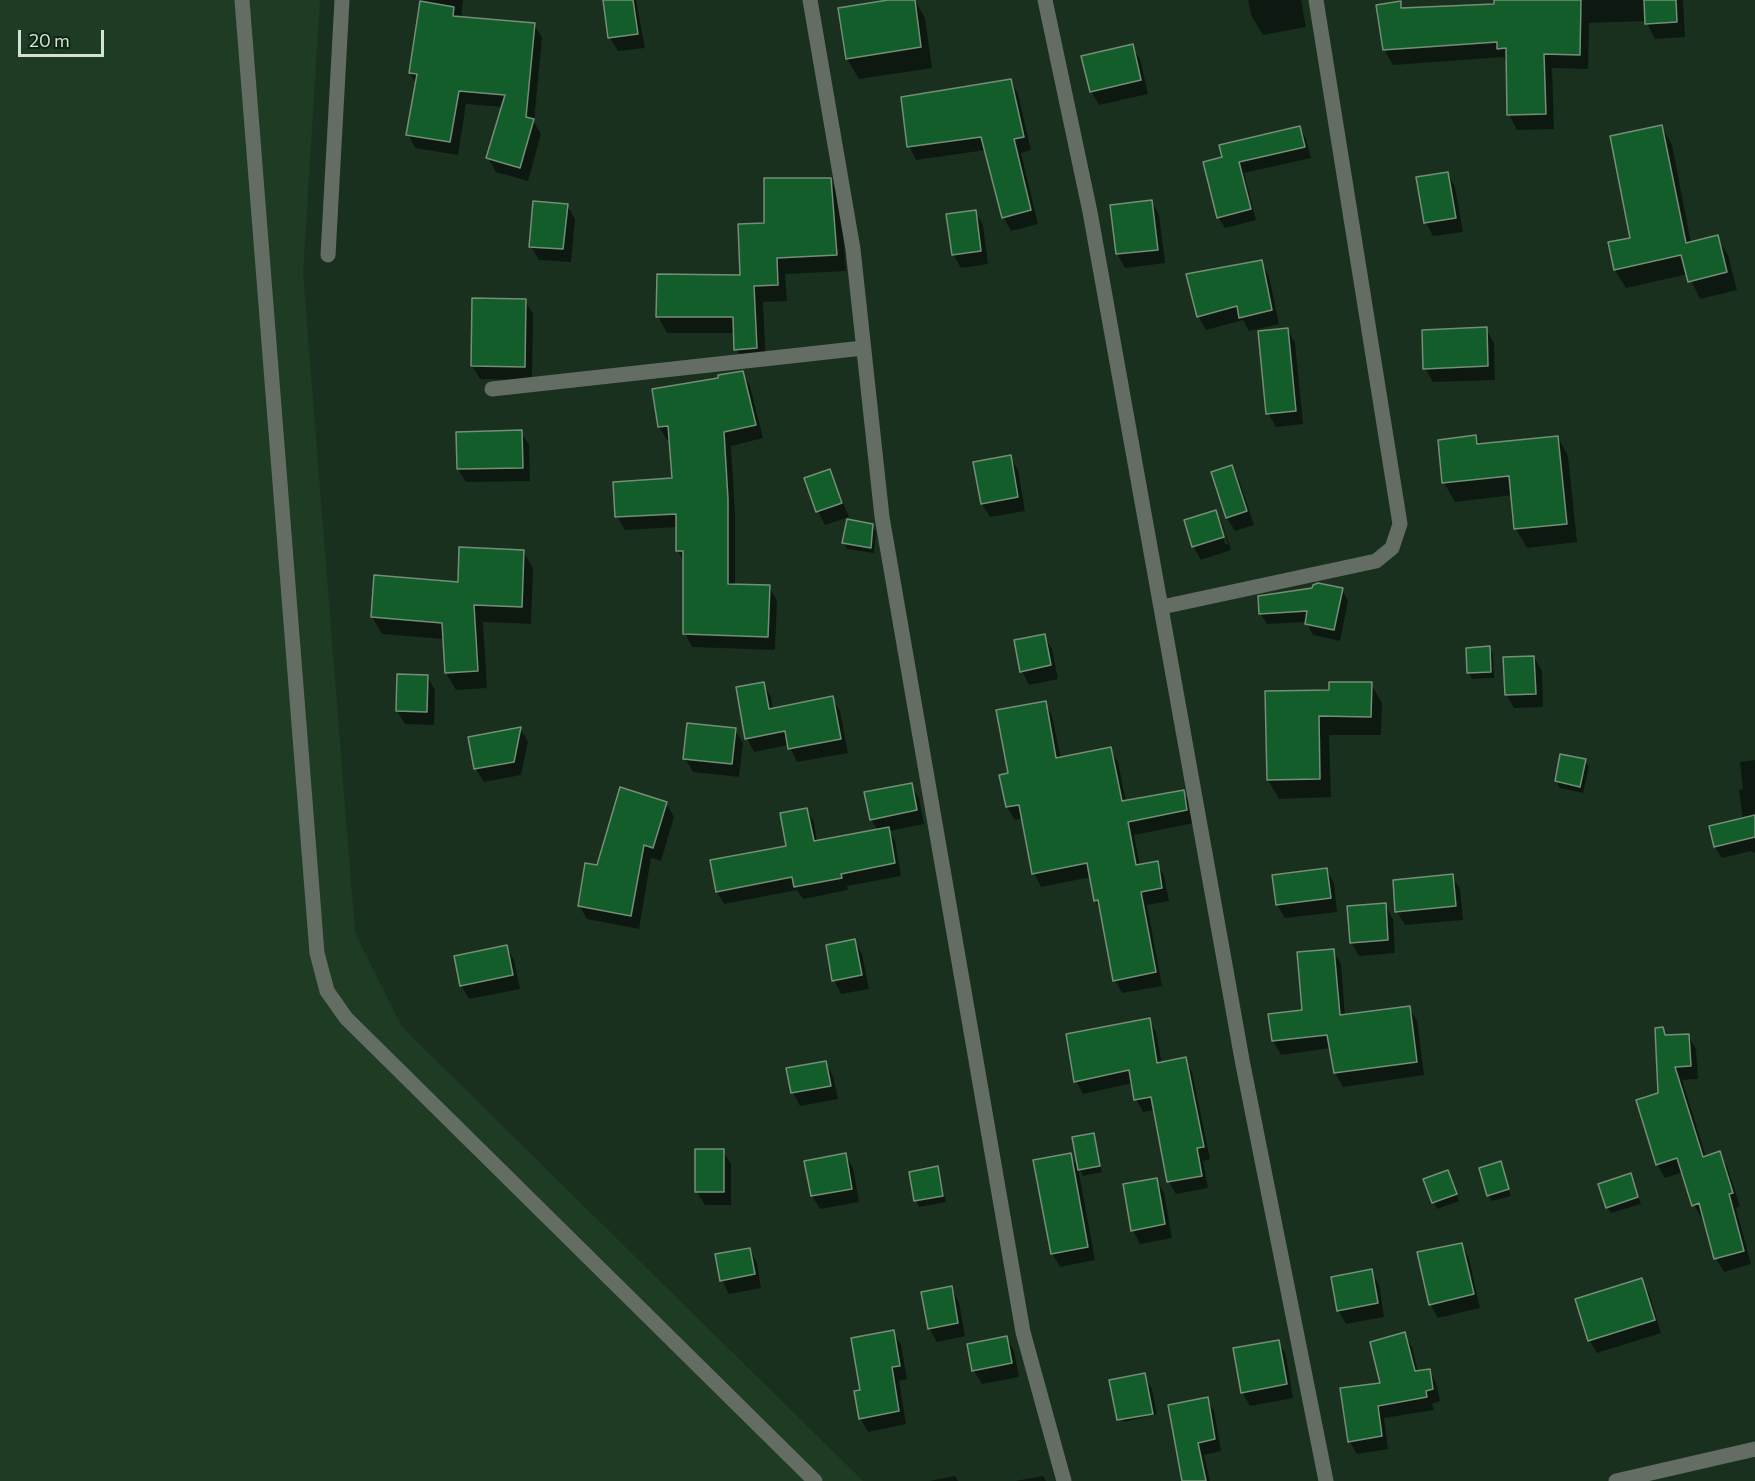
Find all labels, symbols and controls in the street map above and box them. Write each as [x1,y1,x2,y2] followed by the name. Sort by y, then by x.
[21,18,106,56] scale bar
[29,29,70,51] text: 20 m

